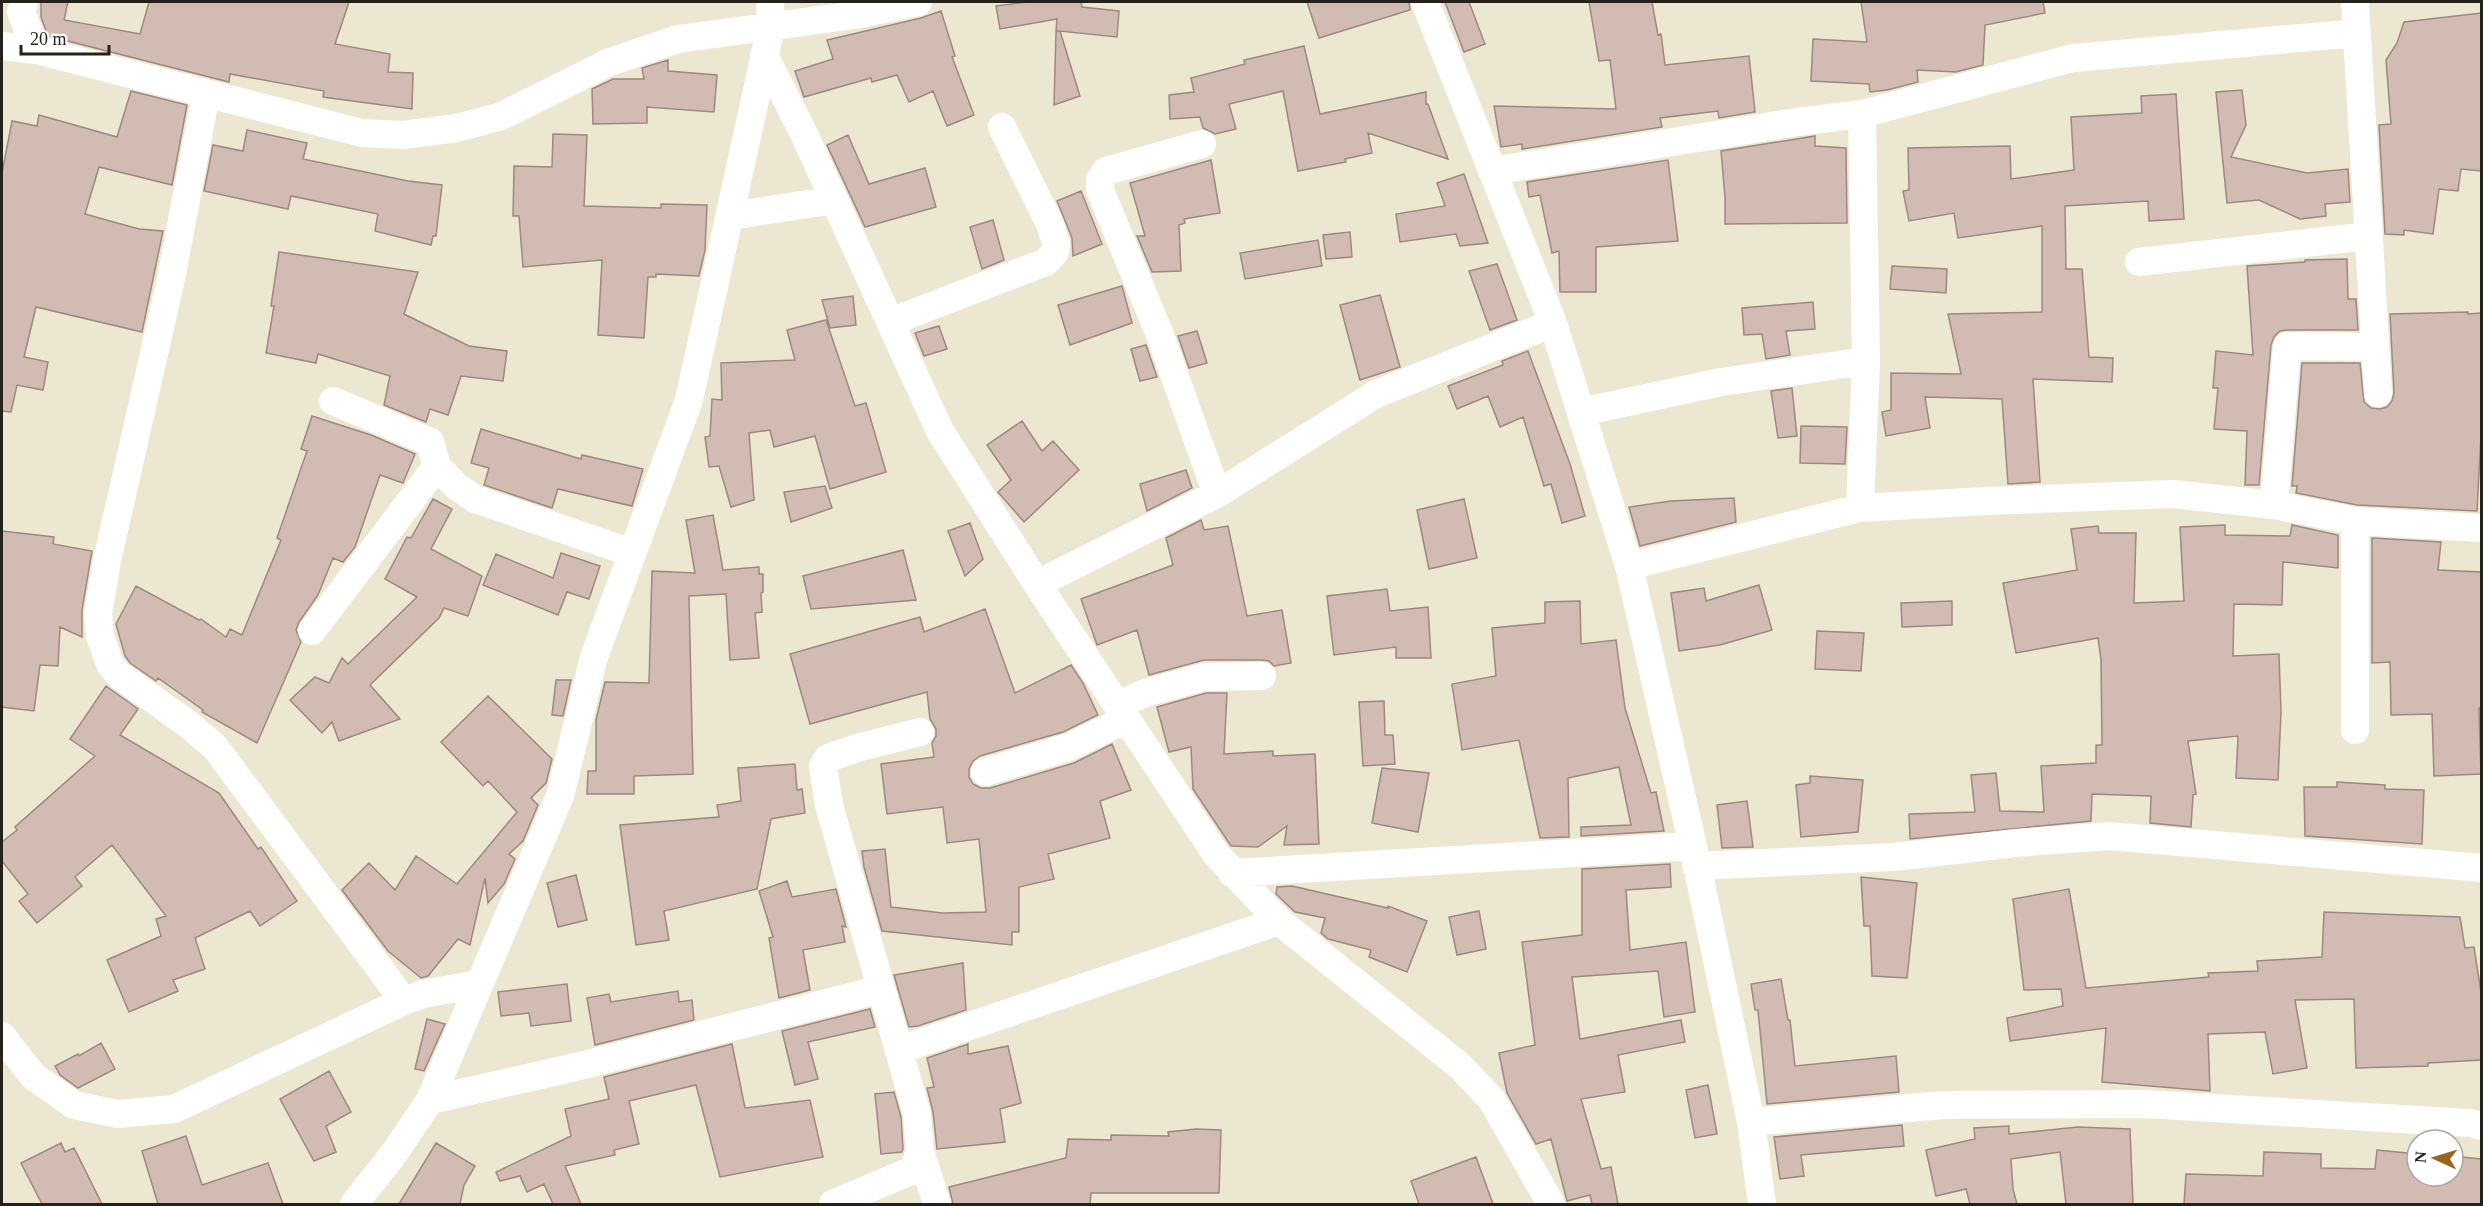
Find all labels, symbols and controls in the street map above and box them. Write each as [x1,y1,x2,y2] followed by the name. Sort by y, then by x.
[21,18,110,56] scale bar
[30,29,67,49] text: 20 m
[2405,1128,2465,1188] north arrow
[2412,1150,2429,1163] text: N

